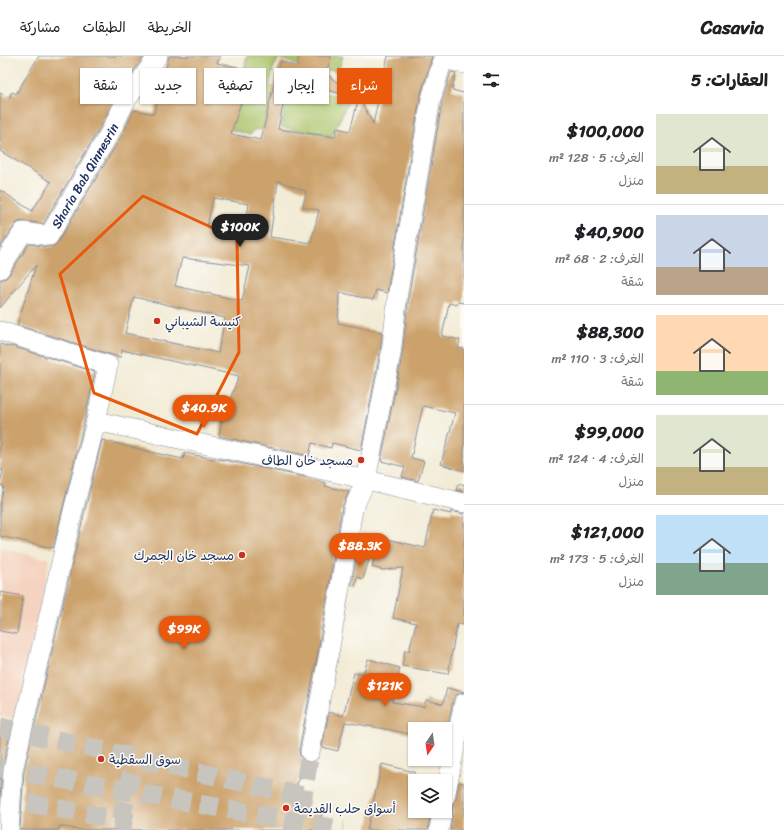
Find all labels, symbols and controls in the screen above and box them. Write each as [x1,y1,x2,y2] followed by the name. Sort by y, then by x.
[701,11,764,44] text: Casavia
[20,15,60,40] text: مشاركة
[82,15,126,40] text: الطبقات
[148,15,191,40] text: الخريطة
[691,65,768,95] text: العقارات: 5
[80,68,132,104] chip: شقة
[140,68,196,104] chip: جديد
[204,68,266,104] chip: تصفية
[274,68,329,104] chip: إيجار
[337,68,392,104] chip: شراء
[480,69,502,91] icon: filters
[567,116,644,146] text: $100,000
[45,119,125,233] street label: Sharia Bab Qinnesrin
[688,130,736,178] icon: home
[549,146,644,169] text: الغرف: 5 · 128 m²
[618,169,644,192] text: منزل
[212,214,268,248] pin: $100K
[221,215,259,238] text: $100K
[575,217,644,247] text: $40,900
[688,231,736,279] icon: home
[555,247,644,270] text: الغرف: 2 · 68 m²
[621,270,644,293] text: شقة
[165,310,242,333] place label: كنيسة الشيباني
[152,316,162,326] marker: كنيسة الشيباني
[577,317,644,347] text: $88,300
[688,331,736,379] icon: home
[551,347,644,370] text: الغرف: 3 · 110 m²
[621,370,644,393] text: شقة
[171,395,237,429] pin: $40.9K
[182,396,226,419] text: $40.9K
[575,417,644,447] text: $99,000
[688,431,736,479] icon: home
[549,447,644,470] text: الغرف: 4 · 124 m²
[261,449,353,472] place label: مسجد خان الطاف
[356,455,366,465] marker: مسجد خان الطاف
[618,470,644,493] text: منزل
[571,517,644,547] text: $121,000
[688,531,736,579] icon: home
[327,533,393,567] pin: $88.3K
[338,534,382,557] text: $88.3K
[134,544,234,567] place label: مسجد خان الجمرك
[550,547,644,570] text: الغرف: 5 · 173 m²
[237,550,247,560] marker: مسجد خان الجمرك
[618,570,644,593] text: منزل
[160,616,208,650] pin: $99K
[168,617,200,640] text: $99K
[357,673,413,707] pin: $121K
[367,674,403,697] text: $121K
[408,722,452,766] north arrow
[408,722,452,818] map controls
[109,748,181,771] place label: سوق السقطية
[96,754,106,764] marker: سوق السقطية
[408,774,452,818] button: layers
[294,797,397,820] place label: أسواق حلب القديمة
[281,803,291,813] marker: أسواق حلب القديمة

